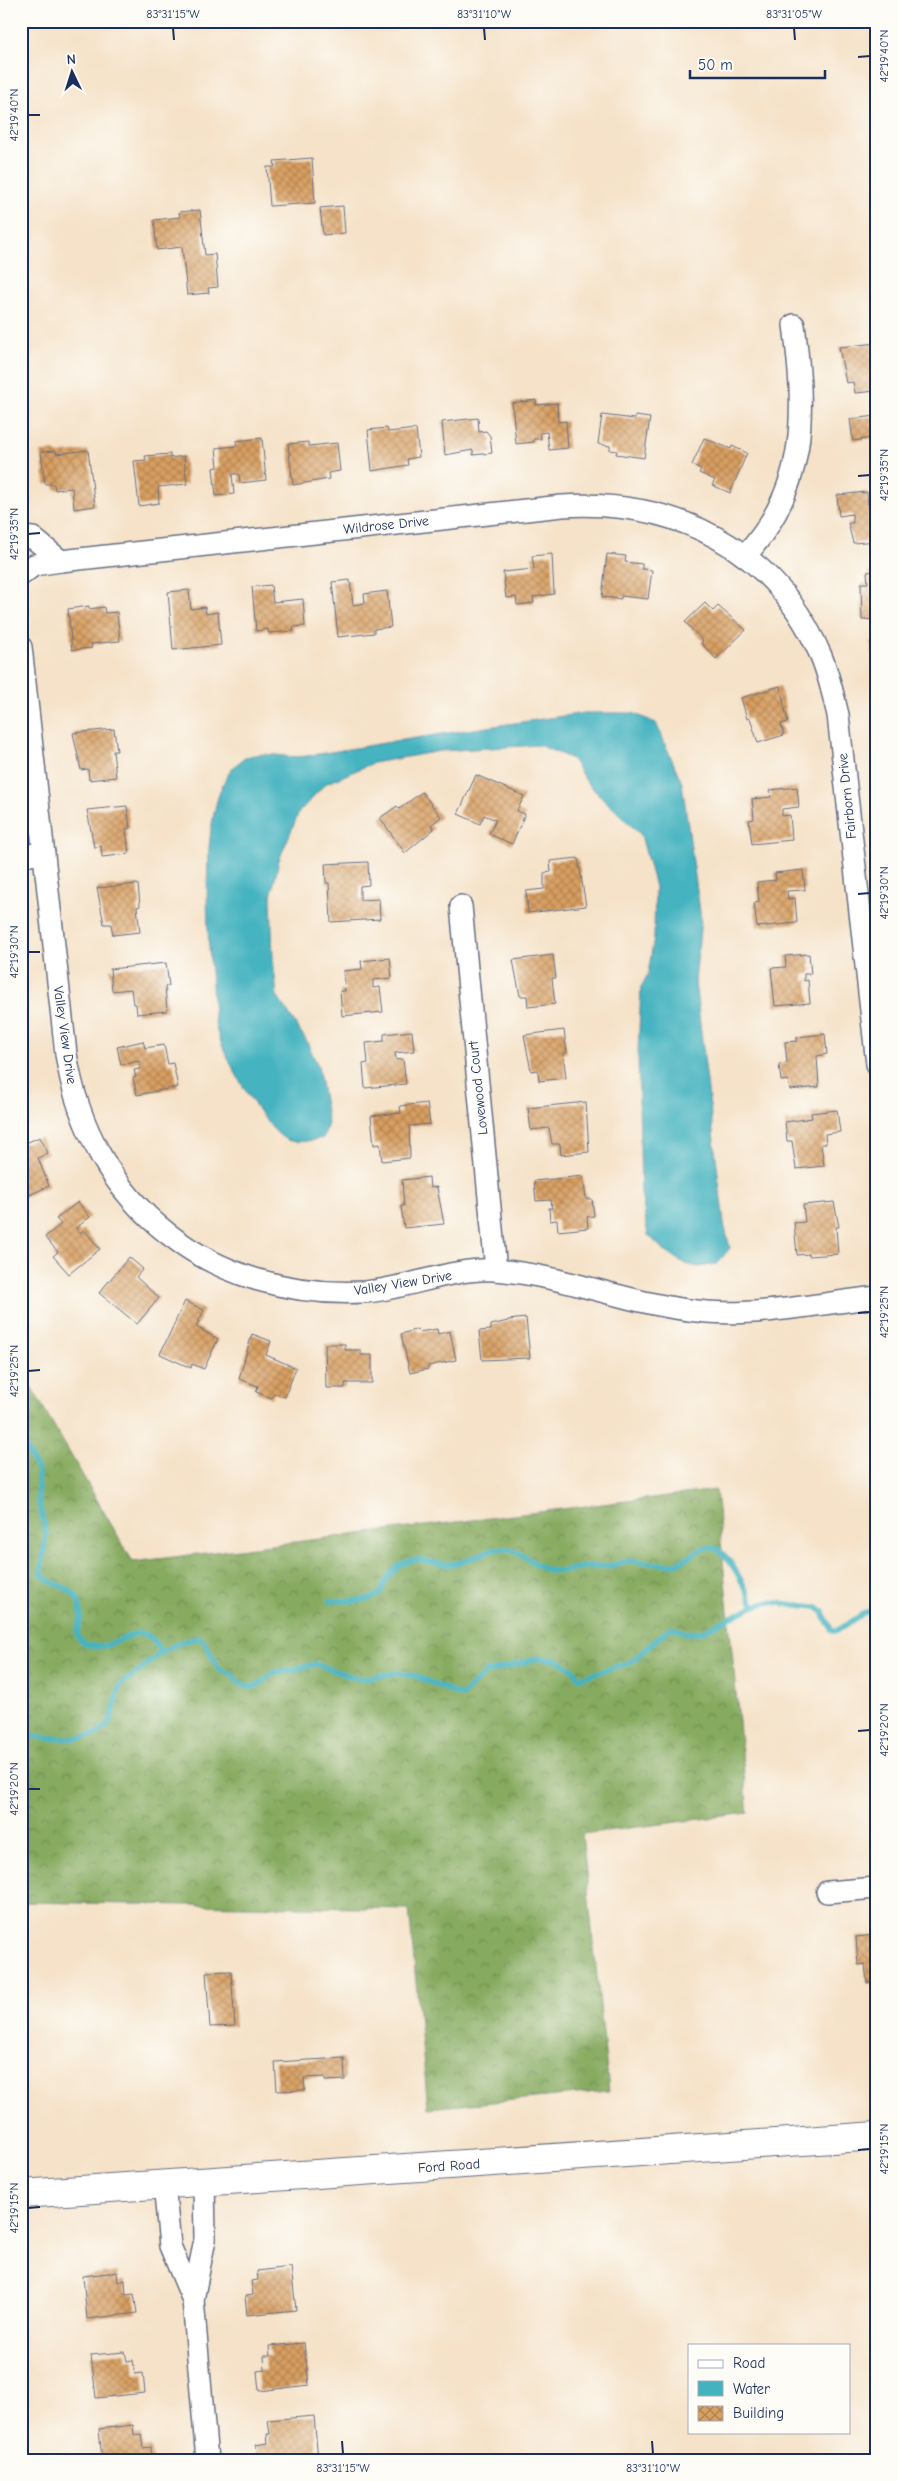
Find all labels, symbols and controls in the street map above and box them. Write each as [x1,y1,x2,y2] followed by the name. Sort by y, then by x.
[146,7,200,21] text: 83°31'15"W
[457,7,512,21] text: 83°31'10"W
[766,7,823,21] text: 83°31'05"W
[877,30,891,82] text: 42°19'40"N
[48,48,98,98] north arrow
[690,48,826,80] scale bar
[66,51,76,68] text: N
[698,56,733,74] text: 50 m
[7,89,21,141] text: 42°19'40"N
[877,449,891,501] text: 42°19'35"N
[7,508,21,560] text: 42°19'35"N
[342,512,430,538] street label: Wildrose Drive
[834,752,860,840] street label: Fairborn Drive
[877,866,891,920] text: 42°19'30"N
[7,925,21,979] text: 42°19'30"N
[50,985,80,1085] street label: Valley View Drive
[465,1039,491,1136] street label: Lovewood Court
[353,1267,453,1299] street label: Valley View Drive
[877,1286,891,1338] text: 42°19'25"N
[7,1345,21,1397] text: 42°19'25"N
[877,1703,891,1757] text: 42°19'20"N
[7,1762,21,1816] text: 42°19'20"N
[877,2124,891,2174] text: 42°19'15"N
[417,2155,481,2177] street label: Ford Road
[7,2183,21,2233] text: 42°19'15"N
[688,2344,850,2434] legend
[733,2354,765,2372] text: Road
[733,2380,770,2398] text: Water
[733,2404,784,2422] text: Building
[316,2461,370,2475] text: 83°31'15"W
[626,2461,681,2475] text: 83°31'10"W

